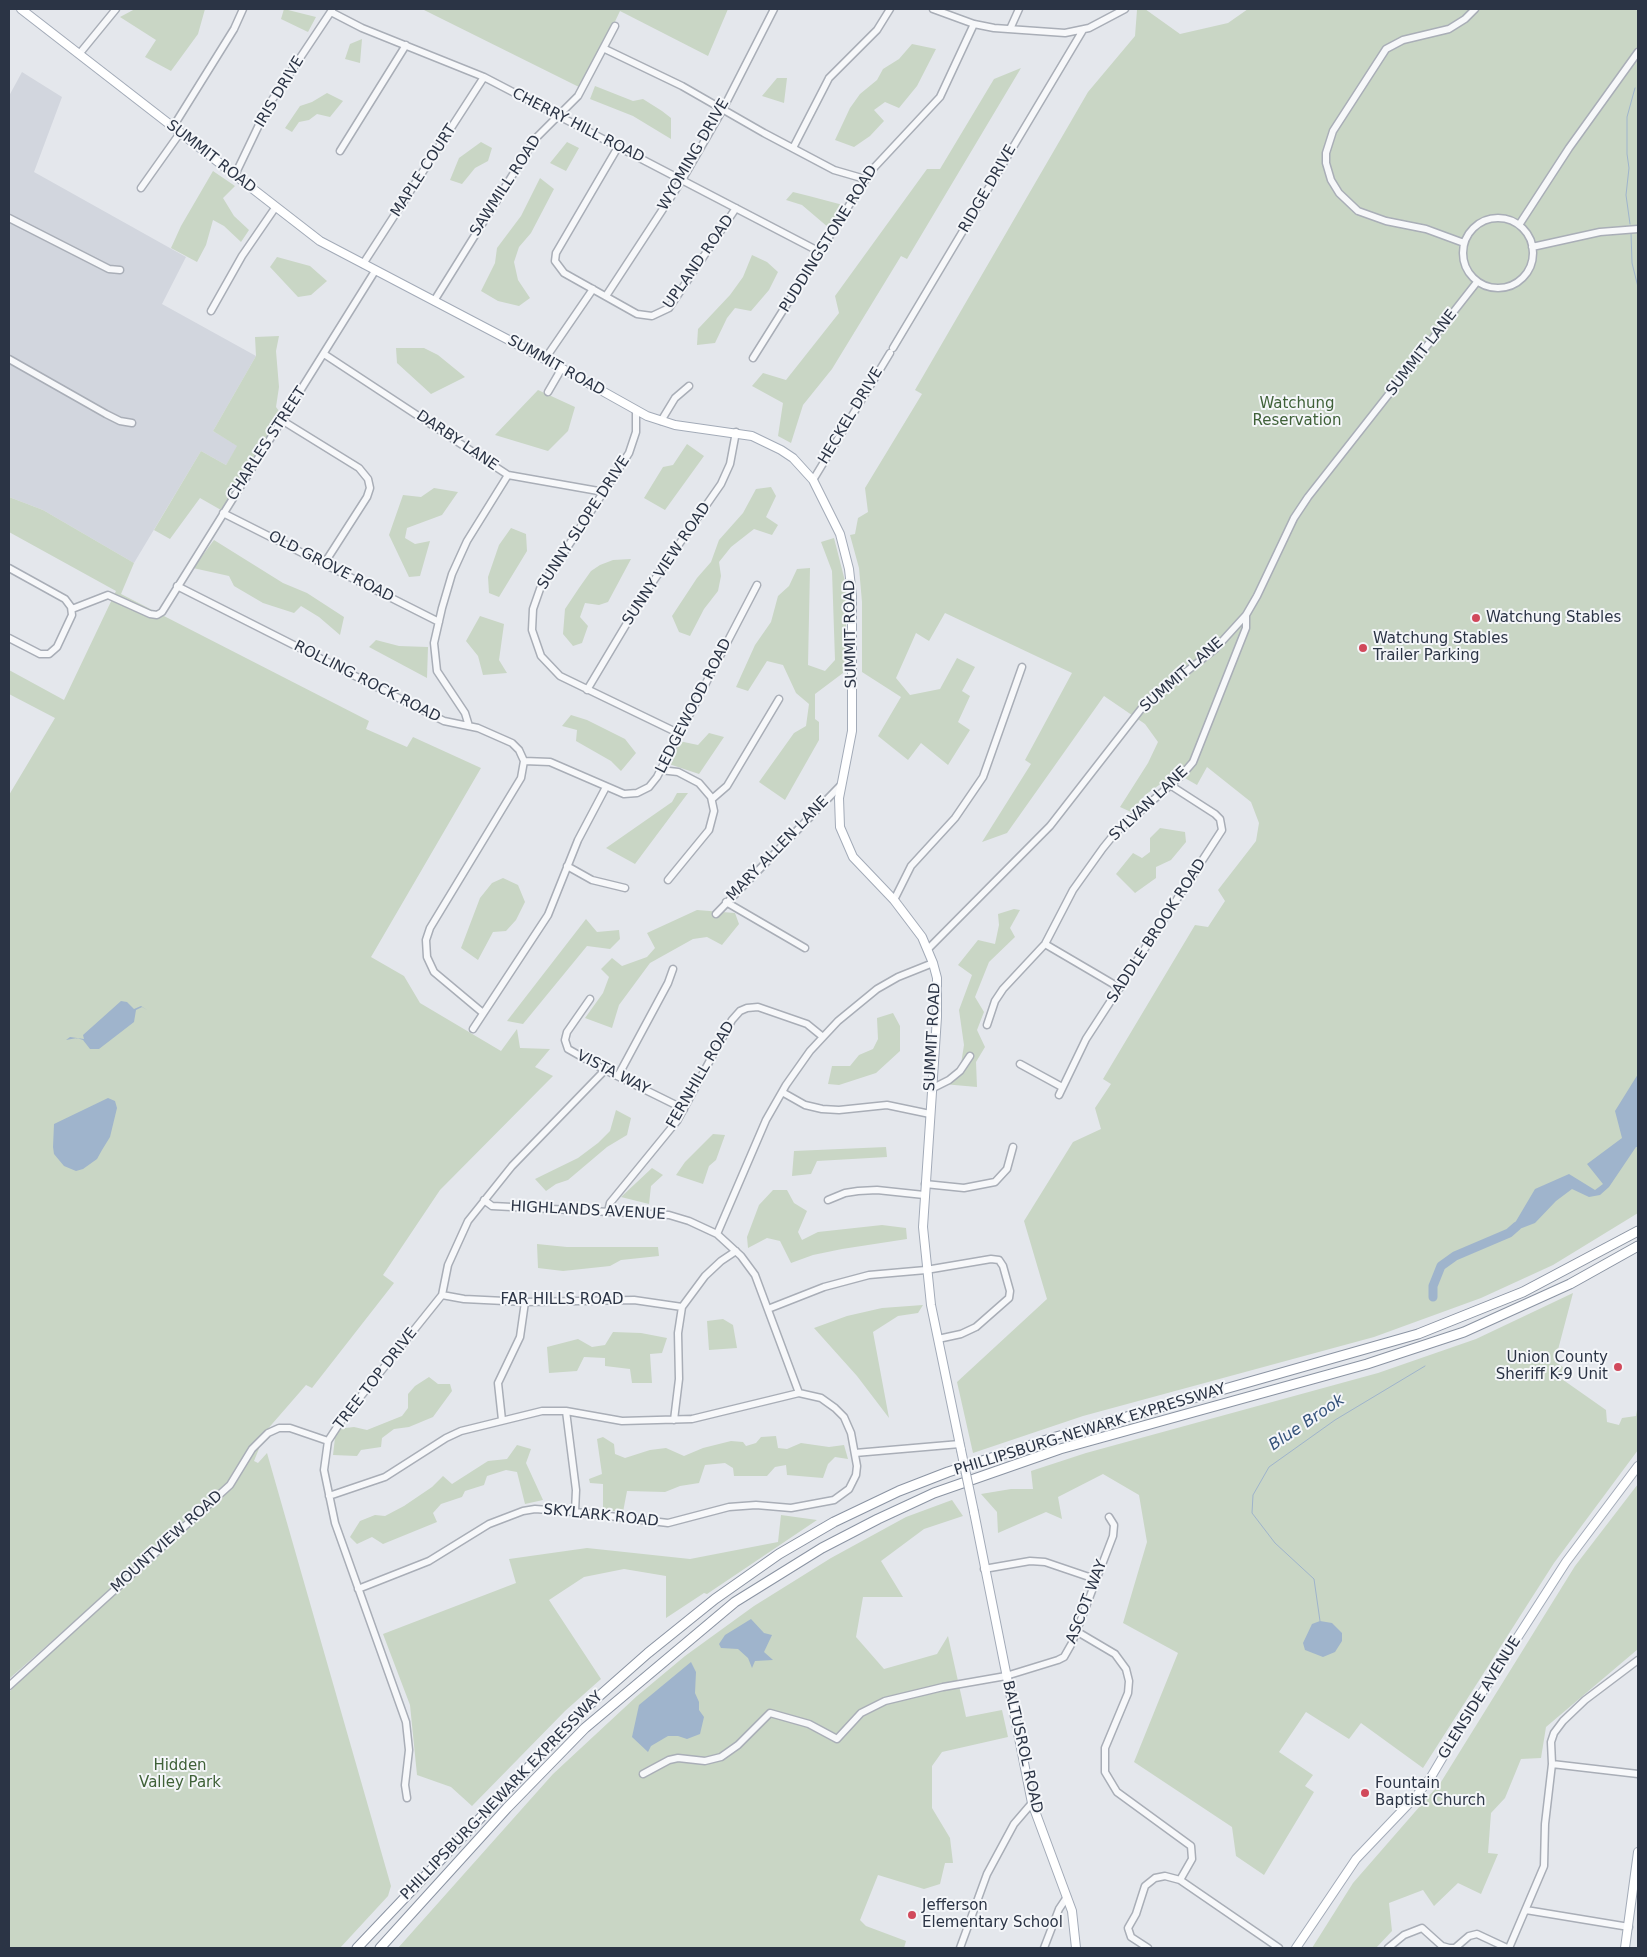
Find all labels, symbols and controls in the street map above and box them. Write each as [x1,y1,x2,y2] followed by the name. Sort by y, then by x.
[252,53,308,131] street label: IRIS DRIVE
[509,85,647,167] street label: CHERRY HILL ROAD
[655,96,733,214] street label: WYOMING DRIVE
[163,117,259,197] street label: SUMMIT ROAD
[387,121,461,221] street label: MAPLE COURT
[467,132,545,240] street label: SAWMILL ROAD
[956,142,1020,236] street label: RIDGE DRIVE
[776,162,882,316] street label: PUDDINGSTONE ROAD
[660,212,738,312] street label: UPLAND ROAD
[1383,306,1461,400] street label: SUMMIT LANE
[504,332,608,400] street label: SUMMIT ROAD
[815,364,887,468] street label: HECKEL DRIVE
[224,384,310,504] street label: CHARLES STREET
[1253,395,1341,430] park label: Watchung Reservation
[413,407,501,475] street label: DARBY LANE
[534,453,634,593] street label: SUNNY SLOPE DRIVE
[619,499,715,629] street label: SUNNY VIEW ROAD
[265,528,397,606] street label: OLD GROVE ROAD
[841,580,861,688] street label: SUMMIT ROAD
[1486,609,1621,627] place label: Watchung Stables
[1470,612,1482,624] marker: Watchung Stables
[1373,630,1508,665] place label: Watchung Stables Trailer Parking
[1137,634,1227,716] street label: SUMMIT LANE
[652,636,736,776] street label: LEDGEWOOD ROAD
[291,637,443,727] street label: ROLLING ROCK ROAD
[1357,642,1369,654] marker: Watchung Stables Trailer Parking
[1106,763,1192,845] street label: SYLVAN LANE
[723,793,833,905] street label: MARY ALLEN LANE
[1104,855,1210,1007] street label: SADDLE BROOK ROAD
[921,982,945,1092] street label: SUMMIT ROAD
[663,1018,739,1132] street label: FERNHILL ROAD
[573,1047,653,1099] street label: VISTA WAY
[510,1198,666,1224] street label: HIGHLANDS AVENUE
[500,1291,624,1309] street label: FAR HILLS ROAD
[331,1325,421,1433] street label: TREE TOP DRIVE
[1496,1349,1608,1384] place label: Union County Sheriff K-9 Unit
[1612,1361,1624,1373] marker: Union County Sheriff K-9 Unit
[952,1380,1228,1480] street label: PHILLIPSBURG-NEWARK EXPRESSWAY
[1266,1391,1348,1455] water label: Blue Brook
[108,1487,226,1597] street label: MOUNTVIEW ROAD
[543,1501,659,1531] street label: SKYLARK ROAD
[1063,1558,1111,1646] street label: ASCOT WAY
[1435,1633,1525,1763] street label: GLENSIDE AVENUE
[998,1679,1046,1815] street label: BALTUSROL ROAD
[397,1688,607,1904] street label: PHILLIPSBURG-NEWARK EXPRESSWAY
[139,1757,221,1792] park label: Hidden Valley Park
[1375,1775,1486,1810] place label: Fountain Baptist Church
[1359,1787,1371,1799] marker: Fountain Baptist Church
[922,1897,1063,1932] place label: Jefferson Elementary School
[906,1909,918,1921] marker: Jefferson Elementary School

